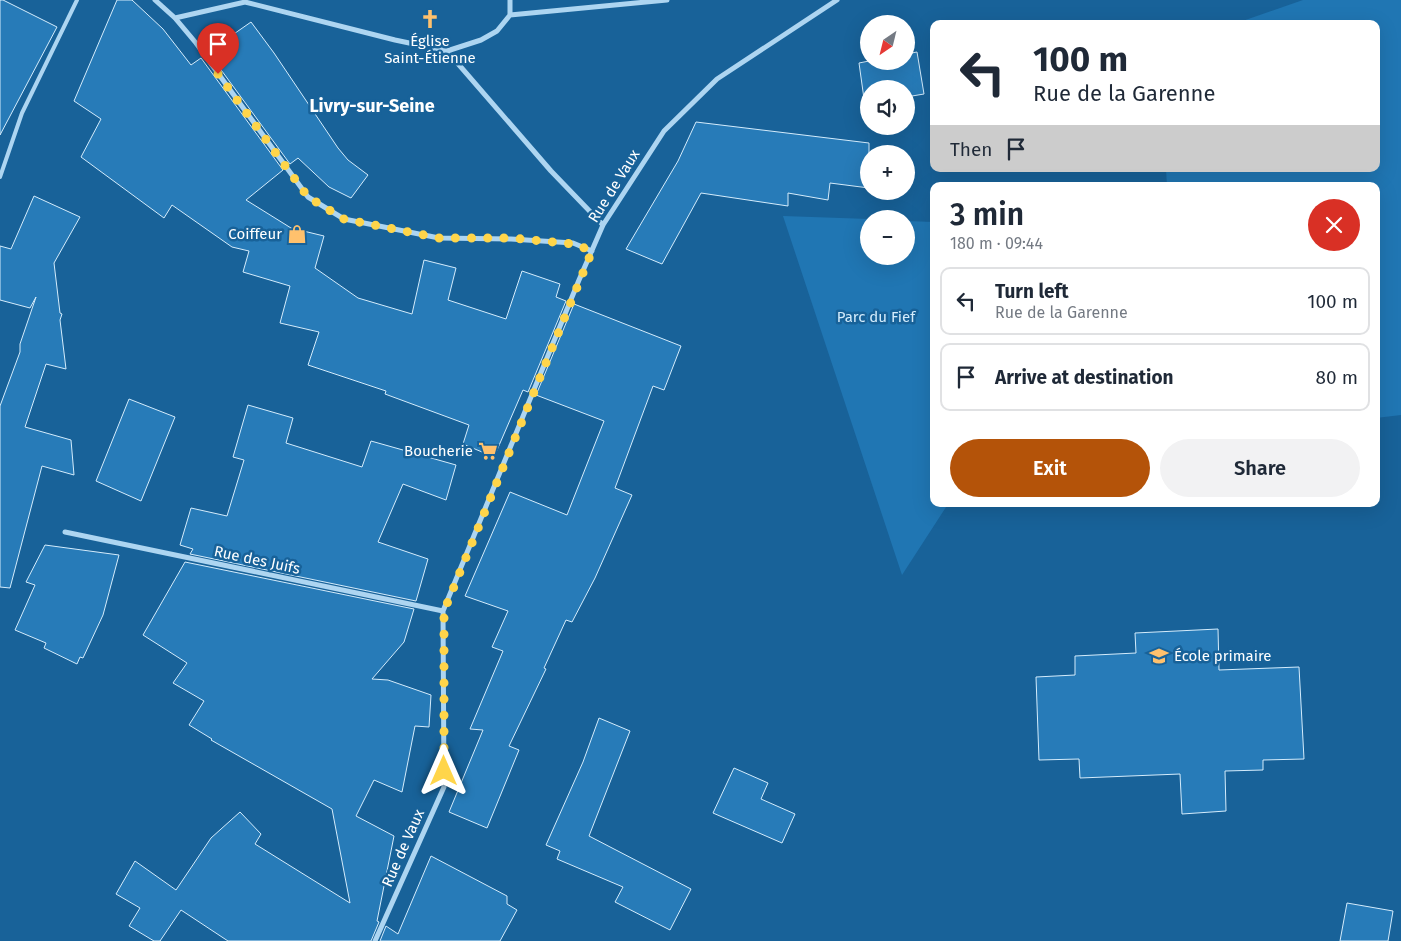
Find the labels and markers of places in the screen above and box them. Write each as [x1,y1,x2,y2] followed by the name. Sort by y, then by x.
[419,8,441,30] church icon: Église Saint-Étienne
[197,23,239,74] pin
[384,32,476,67] place label: Église Saint-Étienne
[286,223,308,245] shop icon: Coiffeur
[228,225,282,243] place label: Coiffeur
[477,440,499,462] supermarket icon: Boucherie
[404,442,473,460] place label: Boucherie
[1148,645,1170,667] school or university icon: École primaire
[1174,647,1272,665] place label: École primaire

